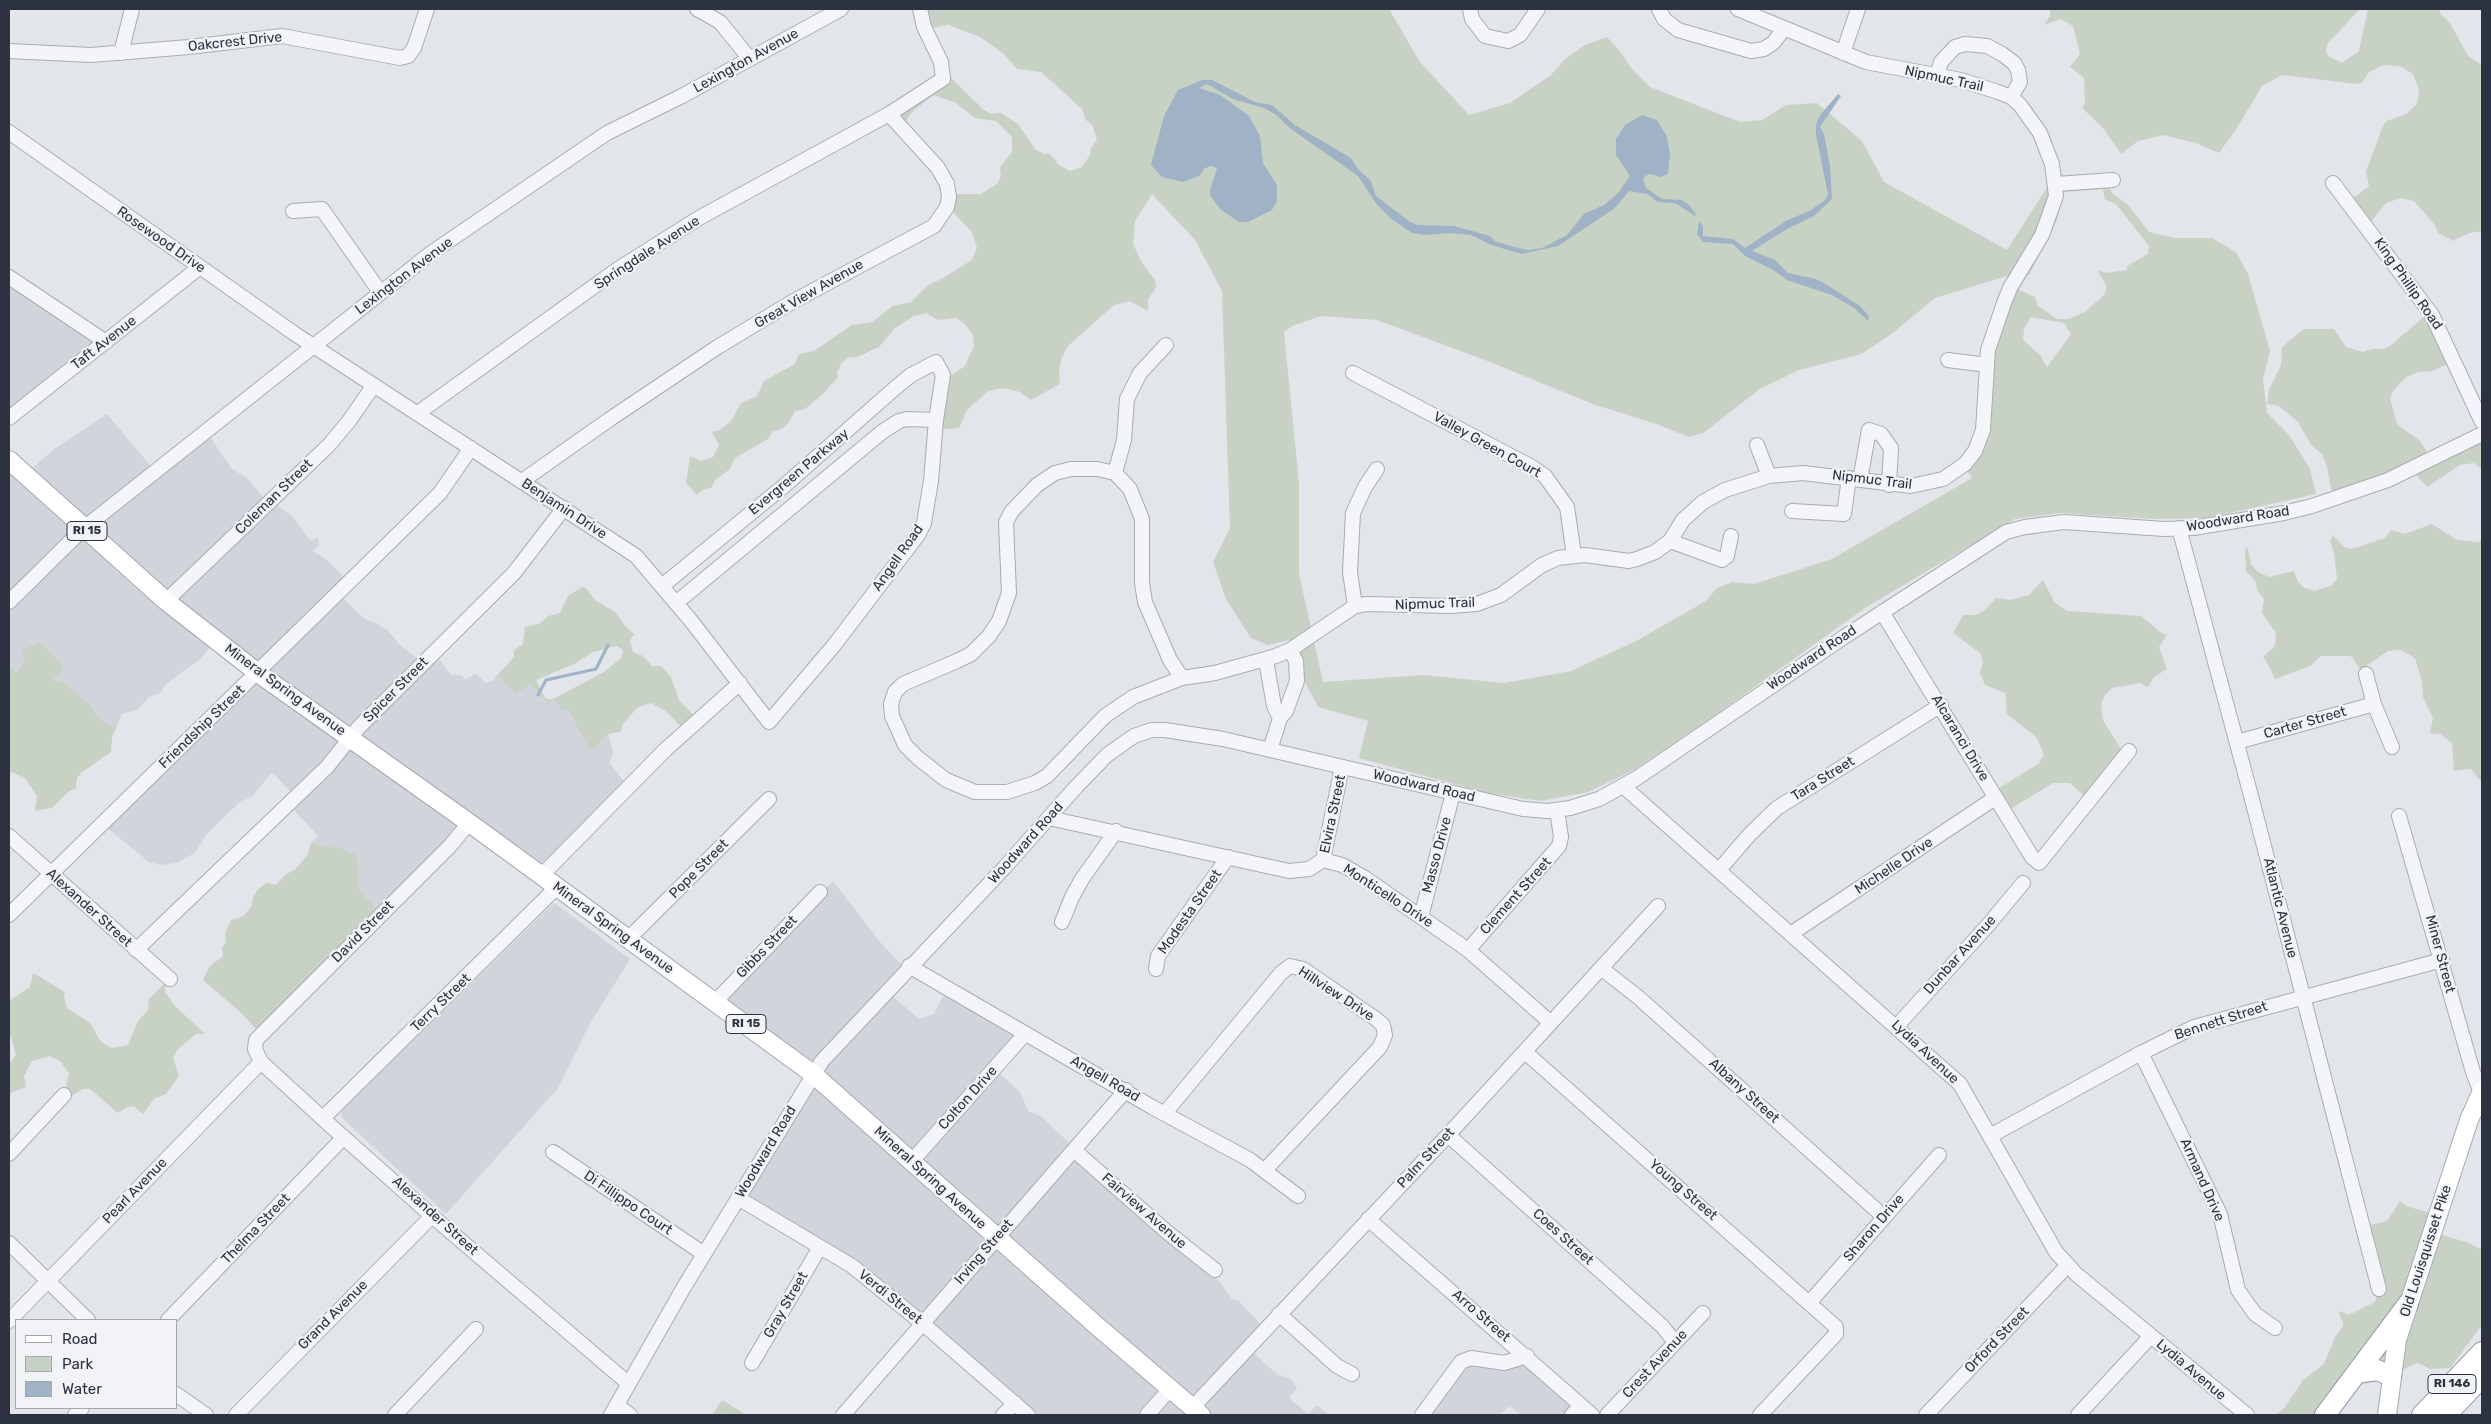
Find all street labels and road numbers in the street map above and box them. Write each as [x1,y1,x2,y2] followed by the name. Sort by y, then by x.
[690,25,802,97] street label: Lexington Avenue
[187,29,283,55] street label: Oakcrest Drive
[1903,62,1985,96] street label: Nipmuc Trail
[113,203,209,277] street label: Rosewood Drive
[591,213,703,293] street label: Springdale Avenue
[352,234,456,318] street label: Lexington Avenue
[2370,235,2446,333] street label: King Phillip Road
[752,256,866,332] street label: Great View Avenue
[68,312,140,374] street label: Taft Avenue
[1430,408,1544,482] street label: Valley Green Court
[746,425,852,519] street label: Evergreen Parkway
[232,456,316,538] street label: Coleman Street
[1831,467,1913,493] street label: Nipmuc Trail
[518,475,610,543] street label: Benjamin Drive
[2185,503,2291,535] street label: Woodward Road
[869,521,927,595] street label: Angell Road
[67,522,107,540] road number: RI 15
[1395,594,1475,614] street label: Nipmuc Trail
[1764,622,1860,694] street label: Woodward Road
[221,640,349,740] street label: Mineral Spring Avenue
[360,654,432,726] street label: Spicer Street
[156,682,248,772] street label: Friendship Street
[1928,692,1992,784] street label: Alcaranci Drive
[2262,703,2348,743] street label: Carter Street
[1788,753,1858,805] street label: Tara Street
[1371,766,1477,806] street label: Woodward Road
[1316,773,1350,855] street label: Elvira Street
[985,799,1067,887] street label: Woodward Road
[1419,815,1455,895] street label: Masso Drive
[1852,834,1936,898] street label: Michelle Drive
[666,836,732,902] street label: Pope Street
[1477,854,1555,938] street label: Clement Street
[2259,856,2301,960] street label: Atlantic Avenue
[1340,861,1436,931] street label: Monticello Drive
[43,865,135,951] street label: Alexander Street
[1155,866,1225,958] street label: Modesta Street
[549,878,677,978] street label: Mineral Spring Avenue
[329,898,397,966] street label: David Street
[733,912,801,982] street label: Gibbs Street
[1920,912,2000,998] street label: Dunbar Avenue
[2422,913,2458,995] street label: Miner Street
[1295,963,1377,1025] street label: Hillview Drive
[408,970,474,1036] street label: Terry Street
[2172,998,2270,1044] street label: Bennett Street
[726,1014,766,1034] road number: RI 15
[1888,1017,1962,1087] street label: Lydia Avenue
[1067,1052,1143,1106] street label: Angell Road
[1705,1055,1783,1127] street label: Albany Street
[935,1063,1001,1133] street label: Colton Drive
[732,1103,800,1201] street label: Woodward Road
[870,1123,990,1233] street label: Mineral Spring Avenue
[1394,1124,1458,1192] street label: Palm Street
[2176,1136,2228,1224] street label: Armand Drive
[99,1154,171,1228] street label: Pearl Avenue
[1645,1156,1721,1224] street label: Young Street
[581,1167,675,1239] street label: Di Fillippo Court
[1098,1170,1190,1252] street label: Fairview Avenue
[389,1173,481,1259] street label: Alexander Street
[2397,1183,2455,1319] street label: Old Louisquisset Pike
[218,1190,294,1268] street label: Thelma Street
[1840,1191,1908,1265] street label: Sharon Drive
[1529,1205,1597,1269] street label: Coes Street
[951,1216,1017,1288] street label: Irving Street
[855,1266,925,1328] street label: Verdi Street
[760,1269,812,1341] street label: Gray Street
[295,1277,371,1353] street label: Grand Avenue
[1448,1286,1514,1346] street label: Arro Street
[1961,1303,2033,1377] street label: Orford Street
[1619,1326,1691,1402] street label: Crest Avenue
[2153,1336,2229,1404] street label: Lydia Avenue
[2428,1375,2476,1394] road number: RI 146

